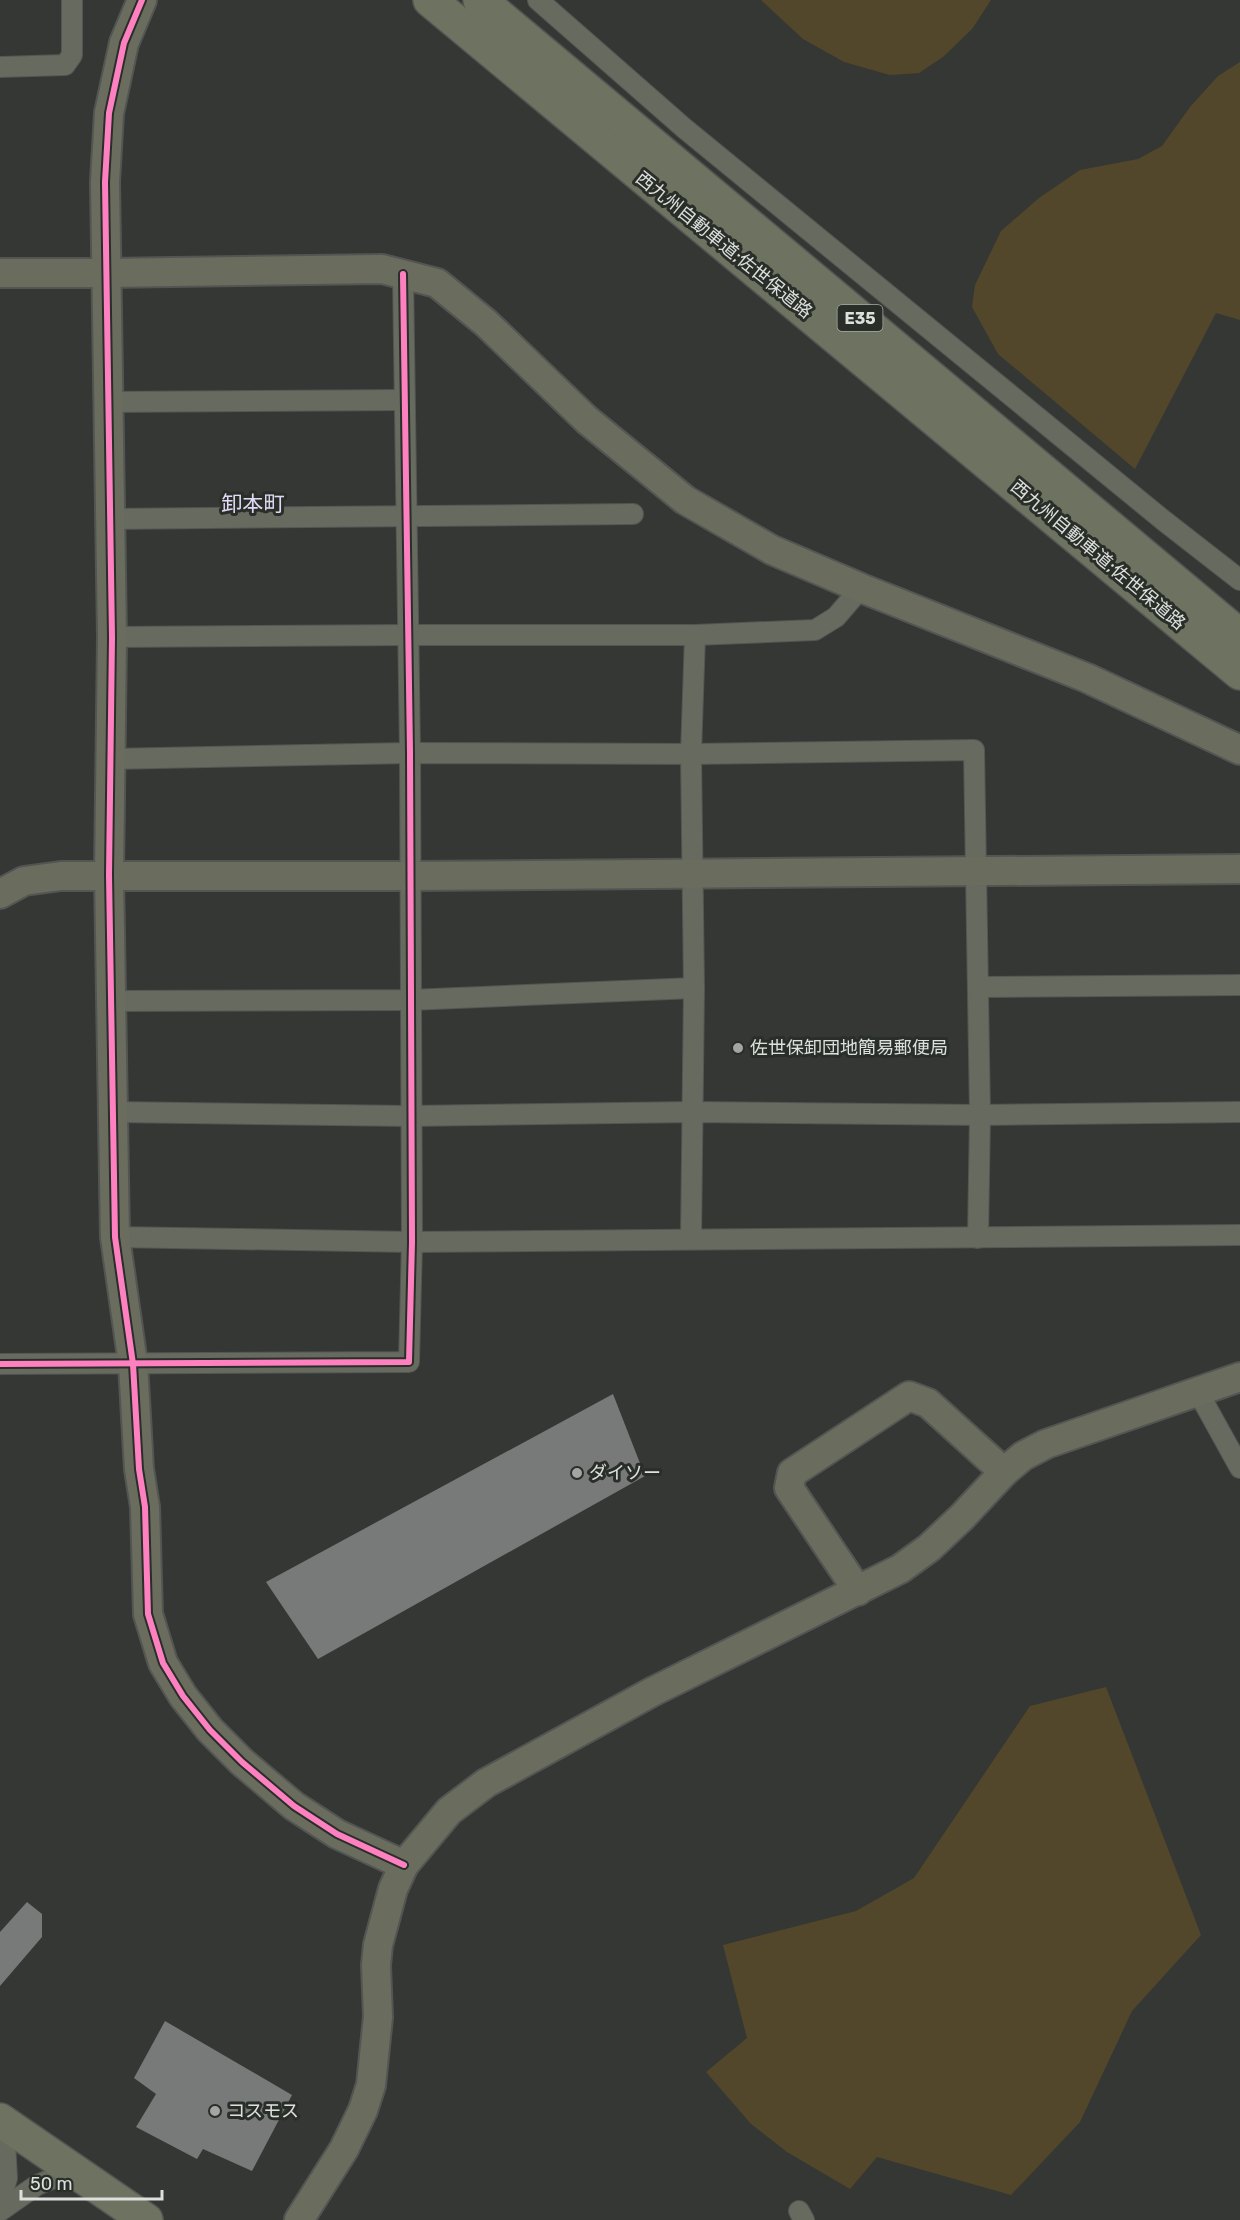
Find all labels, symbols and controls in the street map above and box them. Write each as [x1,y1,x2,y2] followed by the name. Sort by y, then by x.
[631,167,817,323] street label: 西九州自動車道;佐世保道路
[838,305,882,331] road number: E35
[1006,476,1190,634] street label: 西九州自動車道;佐世保道路
[222,491,285,516] district label: 卸本町
[750,1037,948,1059] place label: 佐世保卸団地簡易郵便局
[731,1041,745,1055] marker: 佐世保卸団地簡易郵便局
[589,1462,661,1484] place label: ダイソー
[570,1466,584,1480] marker: ダイソー
[227,2100,299,2122] place label: コスモス
[208,2104,222,2118] marker: コスモス
[21,2163,162,2201] scale bar
[30,2173,73,2195] text: 50 m

